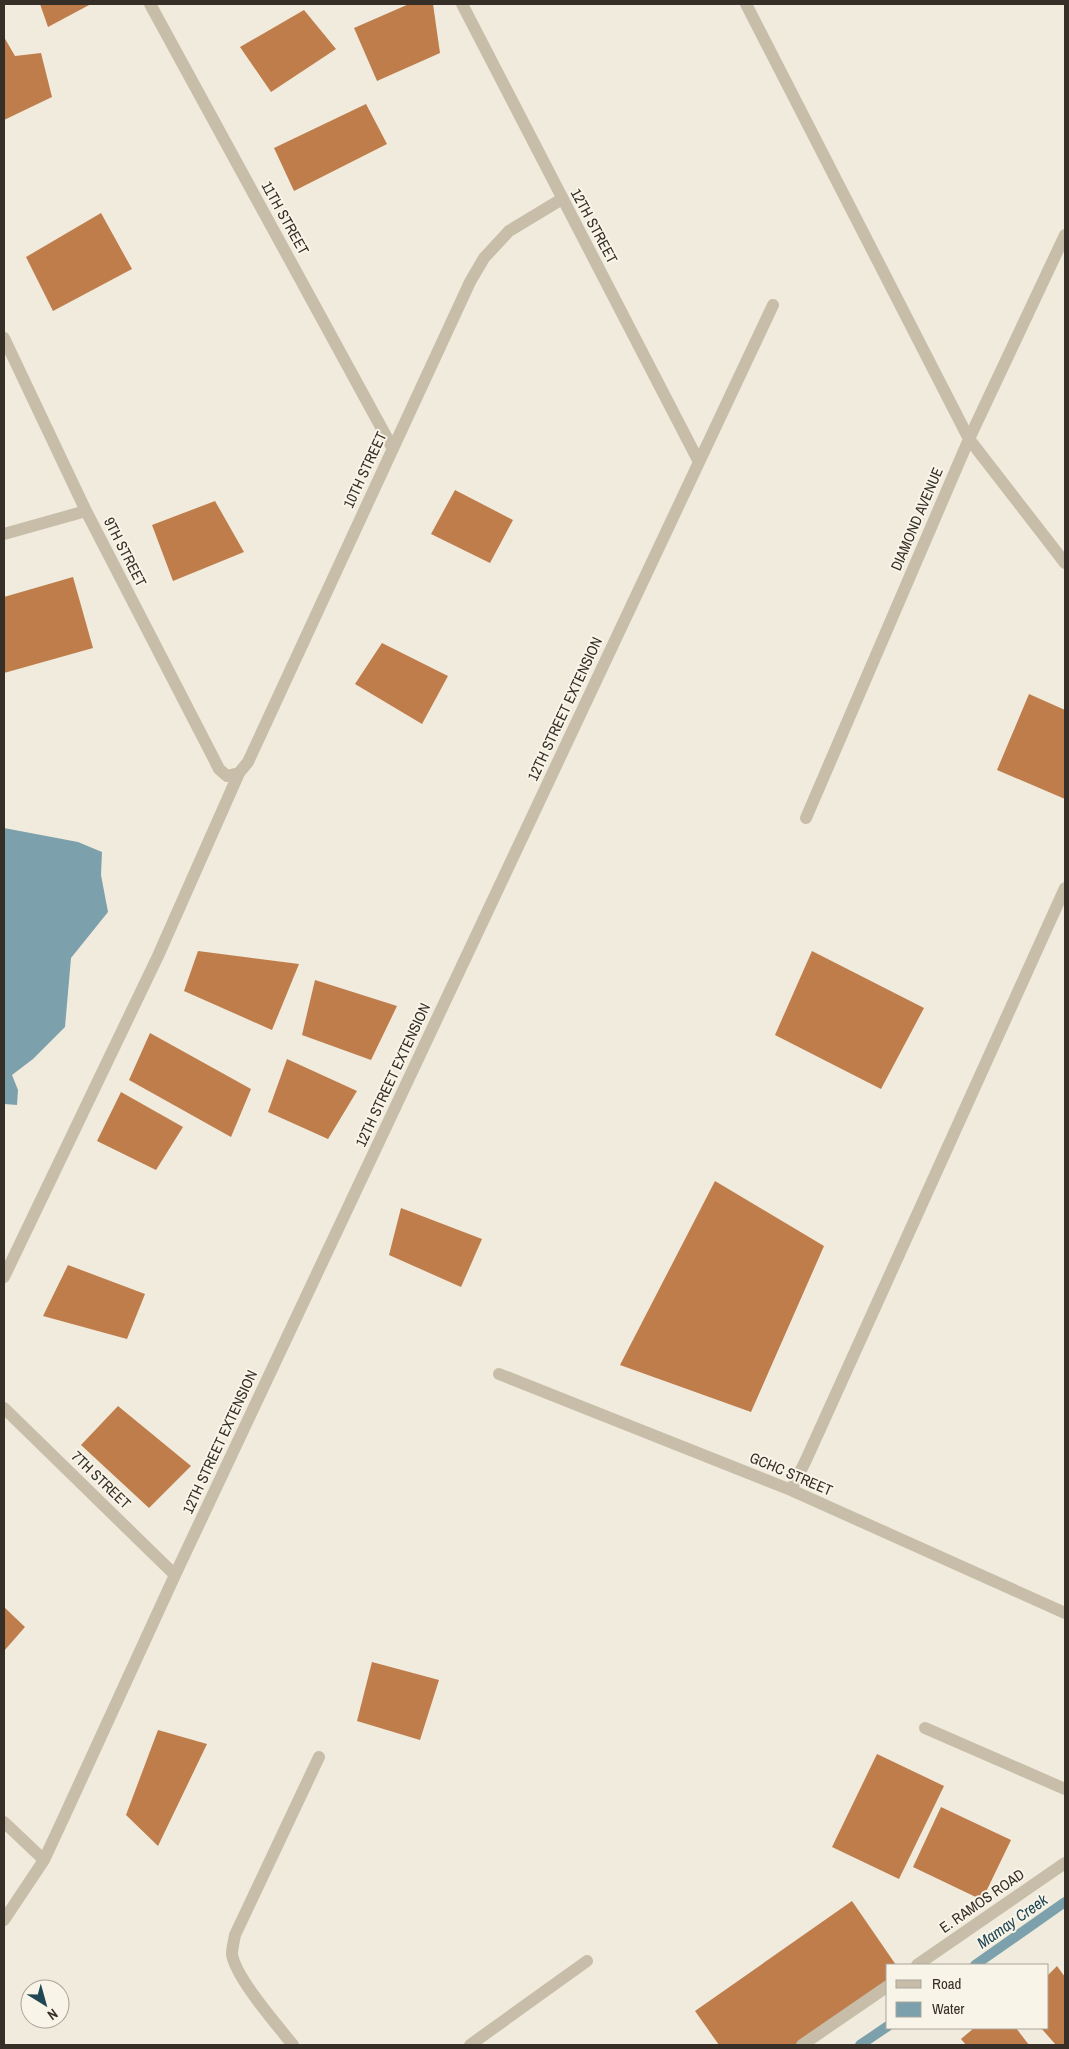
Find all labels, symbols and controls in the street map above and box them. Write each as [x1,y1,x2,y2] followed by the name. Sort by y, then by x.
[257,177,315,259] street label: 11TH STREET
[566,185,623,267] street label: 12TH STREET
[338,428,392,511] street label: 10TH STREET
[885,464,948,574] street label: DIAMOND AVENUE
[99,514,152,590] street label: 9TH STREET
[522,634,607,784] street label: 12TH STREET EXTENSION
[350,1000,435,1150] street label: 12TH STREET EXTENSION
[177,1367,262,1517] street label: 12TH STREET EXTENSION
[67,1446,136,1514] street label: 7TH STREET
[747,1447,836,1501] street label: GCHC STREET
[935,1863,1028,1938] street label: E. RAMOS ROAD
[972,1888,1052,1953] water label: Mamay Creek
[886,1964,1049,2029] legend
[932,1973,961,1994] text: Road
[20,1979,70,2029] north arrow
[932,1998,964,2019] text: Water
[44,2005,62,2024] text: N

